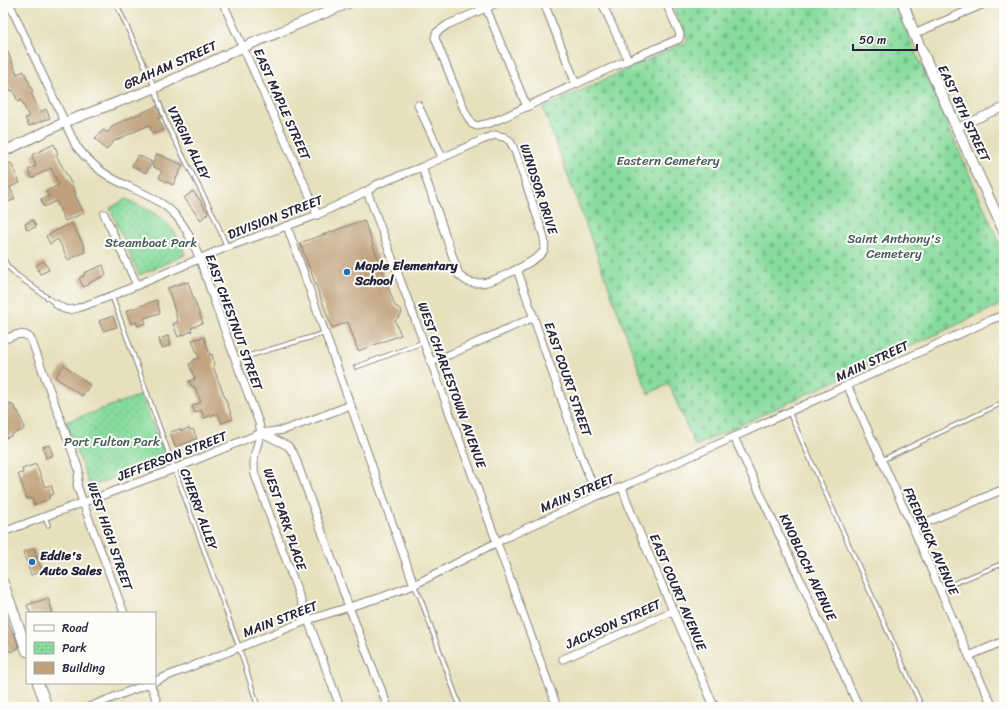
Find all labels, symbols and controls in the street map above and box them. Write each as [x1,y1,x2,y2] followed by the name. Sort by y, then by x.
[853,26,917,52] scale bar
[859,29,886,51] text: 50 m
[120,34,221,96] street label: GRAHAM STREET
[247,44,318,165] street label: EAST MAPLE STREET
[931,61,997,166] street label: EAST 8TH STREET
[161,102,217,185] street label: VIRGIN ALLEY
[513,140,565,238] street label: WINDSOR DRIVE
[617,149,720,172] park label: Eastern Cemetery
[224,188,327,246] street label: DIVISION STREET
[847,227,941,265] park label: Saint Anthony's Cemetery
[105,231,197,254] park label: Steamboat Park
[199,251,270,395] street label: EAST CHESTNUT STREET
[354,254,459,292] place label: Maple Elementary School
[342,267,352,277] marker: Maple Elementary School
[411,298,493,472] street label: WEST CHARLESTOWN AVENUE
[538,319,599,441] street label: EAST COURT STREET
[832,333,914,388] street label: MAIN STREET
[113,424,231,488] street label: JEFFERSON STREET
[64,430,160,453] park label: Port Fulton Park
[174,465,225,554] street label: CHERRY ALLEY
[257,465,314,574] street label: WEST PARK PLACE
[536,466,619,519] street label: MAIN STREET
[81,479,140,594] street label: WEST HIGH STREET
[897,483,966,600] street label: FREDERICK AVENUE
[773,509,843,625] street label: KNOBLOCH AVENUE
[643,530,713,655] street label: EAST COURT AVENUE
[39,544,102,582] place label: Eddie's Auto Sales
[27,557,37,567] marker: Eddie's Auto Sales
[561,592,666,656] street label: JACKSON STREET
[239,594,322,644] street label: MAIN STREET
[26,612,156,684] legend
[62,617,89,639] text: Road
[62,637,87,659] text: Park
[62,657,105,679] text: Building

